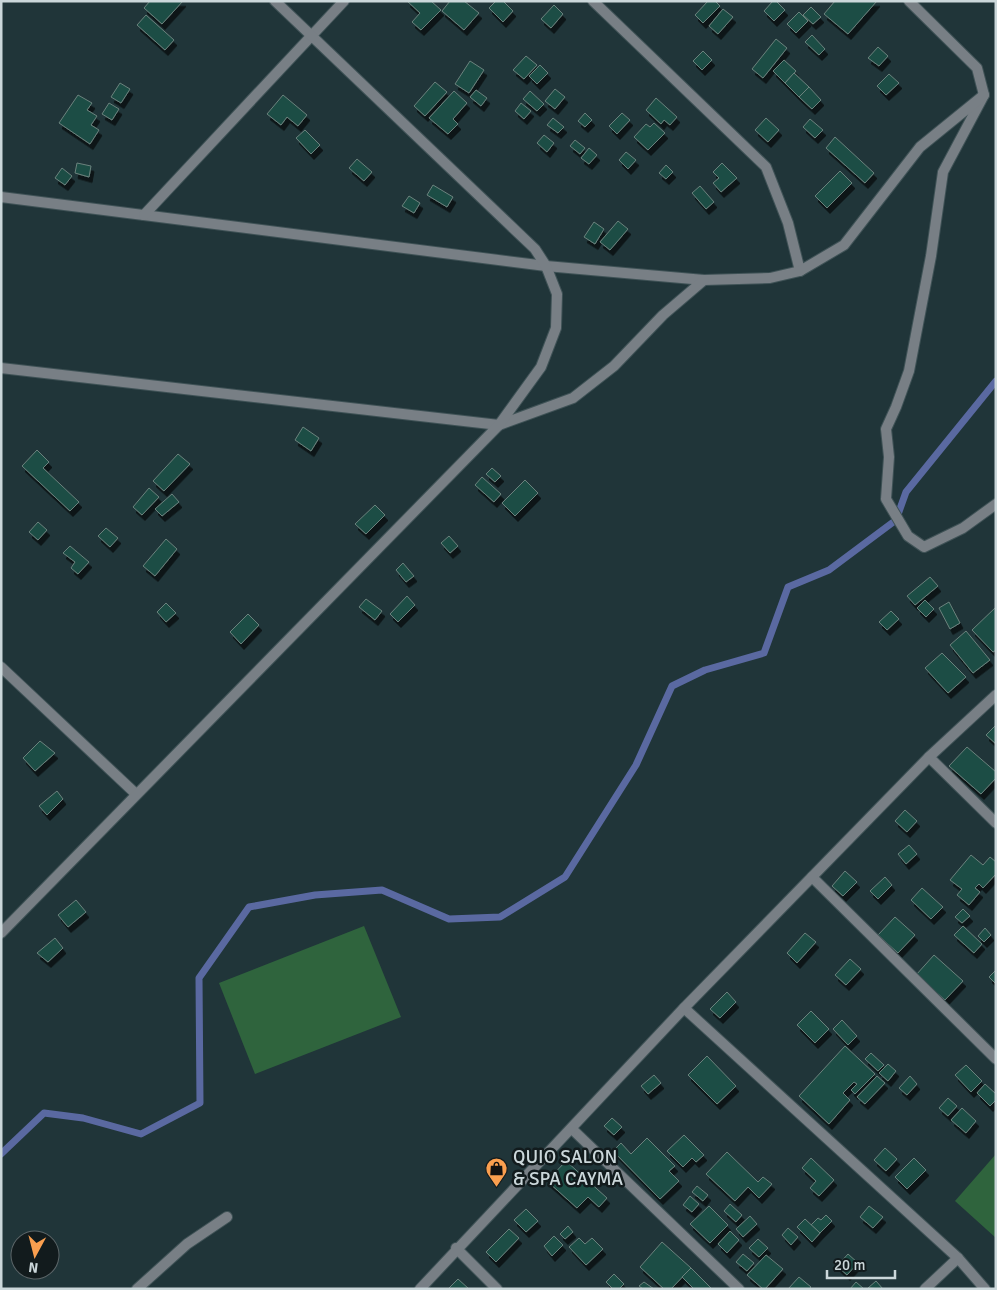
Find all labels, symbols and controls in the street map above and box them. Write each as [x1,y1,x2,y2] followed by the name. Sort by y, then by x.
[513,1145,623,1191] place label: QUIO SALON & SPA CAYMA
[485,1156,509,1187] shop icon: QUIO SALON & SPA CAYMA
[10,1230,60,1280] north arrow
[827,1248,894,1280] scale bar
[834,1256,865,1274] text: 20 m
[28,1258,39,1276] text: N

